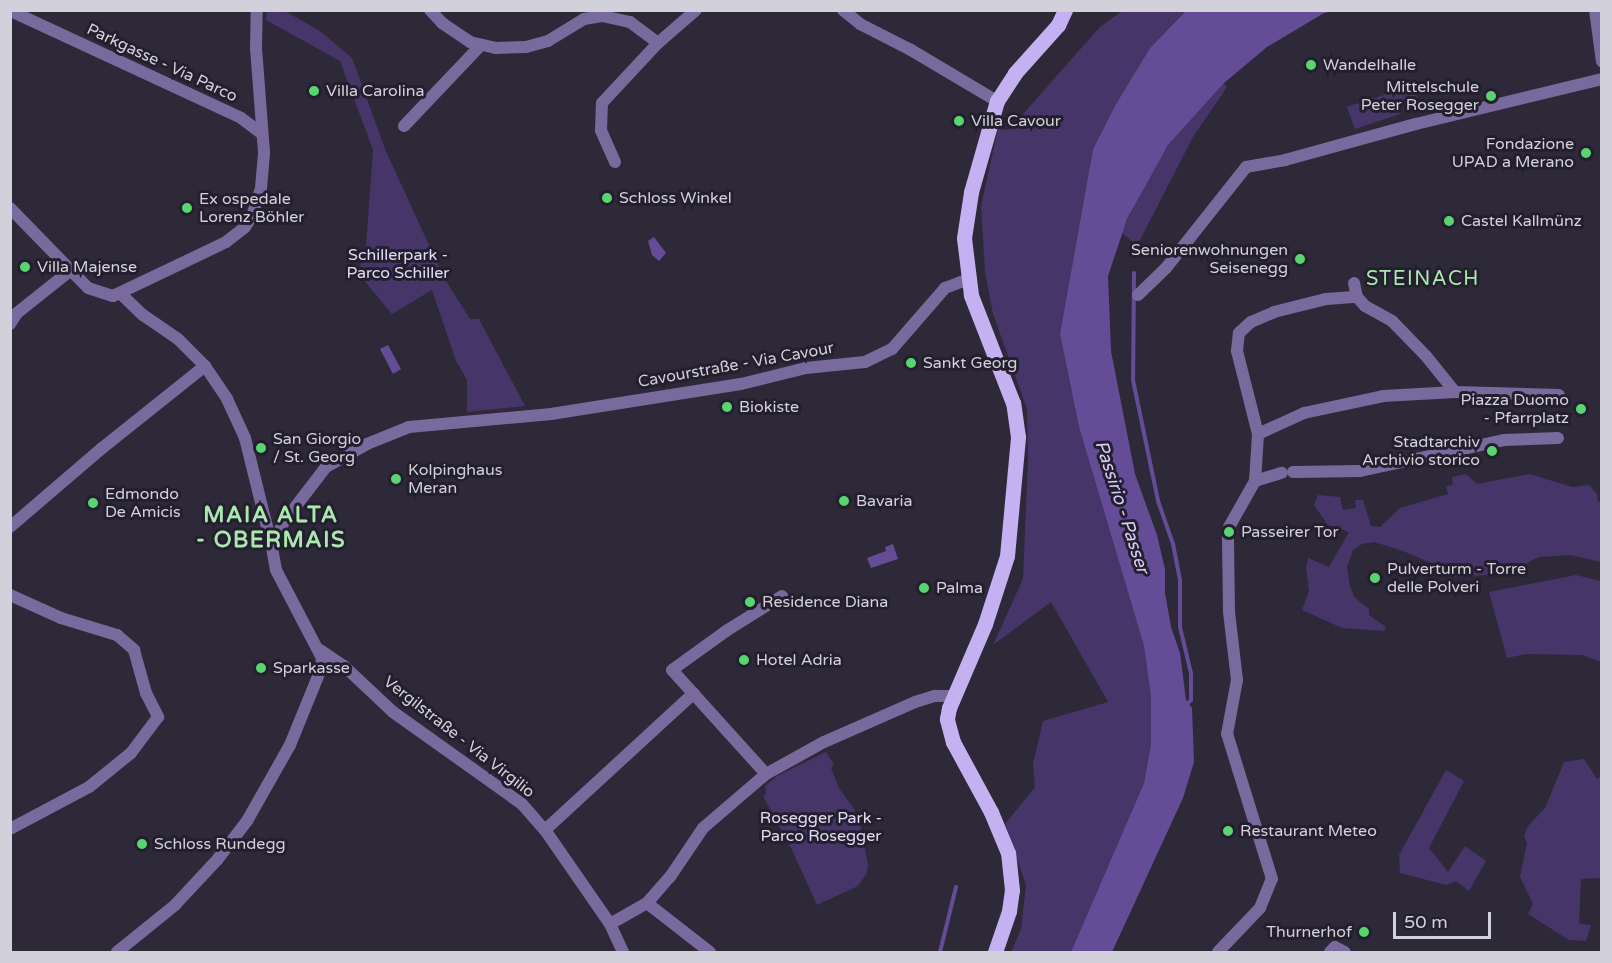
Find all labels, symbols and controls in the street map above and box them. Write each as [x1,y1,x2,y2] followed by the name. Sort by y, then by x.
[84,20,240,106] street label: Parkgasse - Via Parco
[1323,55,1416,75] place label: Wandelhalle
[1304,58,1318,72] marker: Wandelhalle
[1361,77,1479,115] place label: Mittelschule Peter Rosegger
[326,81,424,101] place label: Villa Carolina
[307,84,321,98] marker: Villa Carolina
[1484,89,1498,103] marker: Mittelschule Peter Rosegger
[971,111,1061,131] place label: Villa Cavour
[952,114,966,128] marker: Villa Cavour
[1452,134,1574,172] place label: Fondazione UPAD a Merano
[1579,146,1593,160] marker: Fondazione UPAD a Merano
[619,188,732,208] place label: Schloss Winkel
[199,189,304,227] place label: Ex ospedale Lorenz Böhler
[600,191,614,205] marker: Schloss Winkel
[180,201,194,215] marker: Ex ospedale Lorenz Böhler
[1461,211,1582,231] place label: Castel Kallmünz
[1442,214,1456,228] marker: Castel Kallmünz
[1131,240,1288,278] place label: Seniorenwohnungen Seisenegg
[347,245,449,283] park label: Schillerpark - Parco Schiller
[1293,252,1307,266] marker: Seniorenwohnungen Seisenegg
[37,257,137,277] place label: Villa Majense
[18,260,32,274] marker: Villa Majense
[1366,267,1480,291] district label: STEINACH
[637,338,835,392] street label: Cavourstraße - Via Cavour
[923,353,1017,373] place label: Sankt Georg
[904,356,918,370] marker: Sankt Georg
[1461,390,1569,428] place label: Piazza Duomo - Pfarrplatz
[739,397,799,417] place label: Biokiste
[720,400,734,414] marker: Biokiste
[1574,402,1588,416] marker: Piazza Duomo - Pfarrplatz
[273,429,361,467] place label: San Giorgio / St. Georg
[1362,432,1480,470] place label: Stadtarchiv Archivio storico
[1090,438,1154,576] water label: Passirio - Passer
[254,441,268,455] marker: San Giorgio / St. Georg
[1485,444,1499,458] marker: Stadtarchiv Archivio storico
[408,460,502,498] place label: Kolpinghaus Meran
[389,472,403,486] marker: Kolpinghaus Meran
[105,484,181,522] place label: Edmondo De Amicis
[856,491,912,511] place label: Bavaria
[837,494,851,508] marker: Bavaria
[86,496,100,510] marker: Edmondo De Amicis
[196,502,346,554] district label: MAIA ALTA - OBERMAIS
[1241,522,1339,542] place label: Passeirer Tor
[1222,525,1236,539] marker: Passeirer Tor
[1387,559,1526,597] place label: Pulverturm - Torre delle Polveri
[1368,571,1382,585] marker: Pulverturm - Torre delle Polveri
[936,578,983,598] place label: Palma
[917,581,931,595] marker: Palma
[762,592,888,612] place label: Residence Diana
[743,595,757,609] marker: Residence Diana
[756,650,842,670] place label: Hotel Adria
[737,653,751,667] marker: Hotel Adria
[273,658,350,678] place label: Sparkasse
[254,661,268,675] marker: Sparkasse
[380,672,538,802] street label: Vergilstraße - Via Virgilio
[760,808,882,846] park label: Rosegger Park - Parco Rosegger
[1240,821,1377,841] place label: Restaurant Meteo
[1221,824,1235,838] marker: Restaurant Meteo
[154,834,286,854] place label: Schloss Rundegg
[135,837,149,851] marker: Schloss Rundegg
[1396,900,1494,938] scale bar
[1404,911,1448,933] text: 50 m
[1266,922,1352,942] place label: Thurnerhof
[1357,925,1371,939] marker: Thurnerhof

